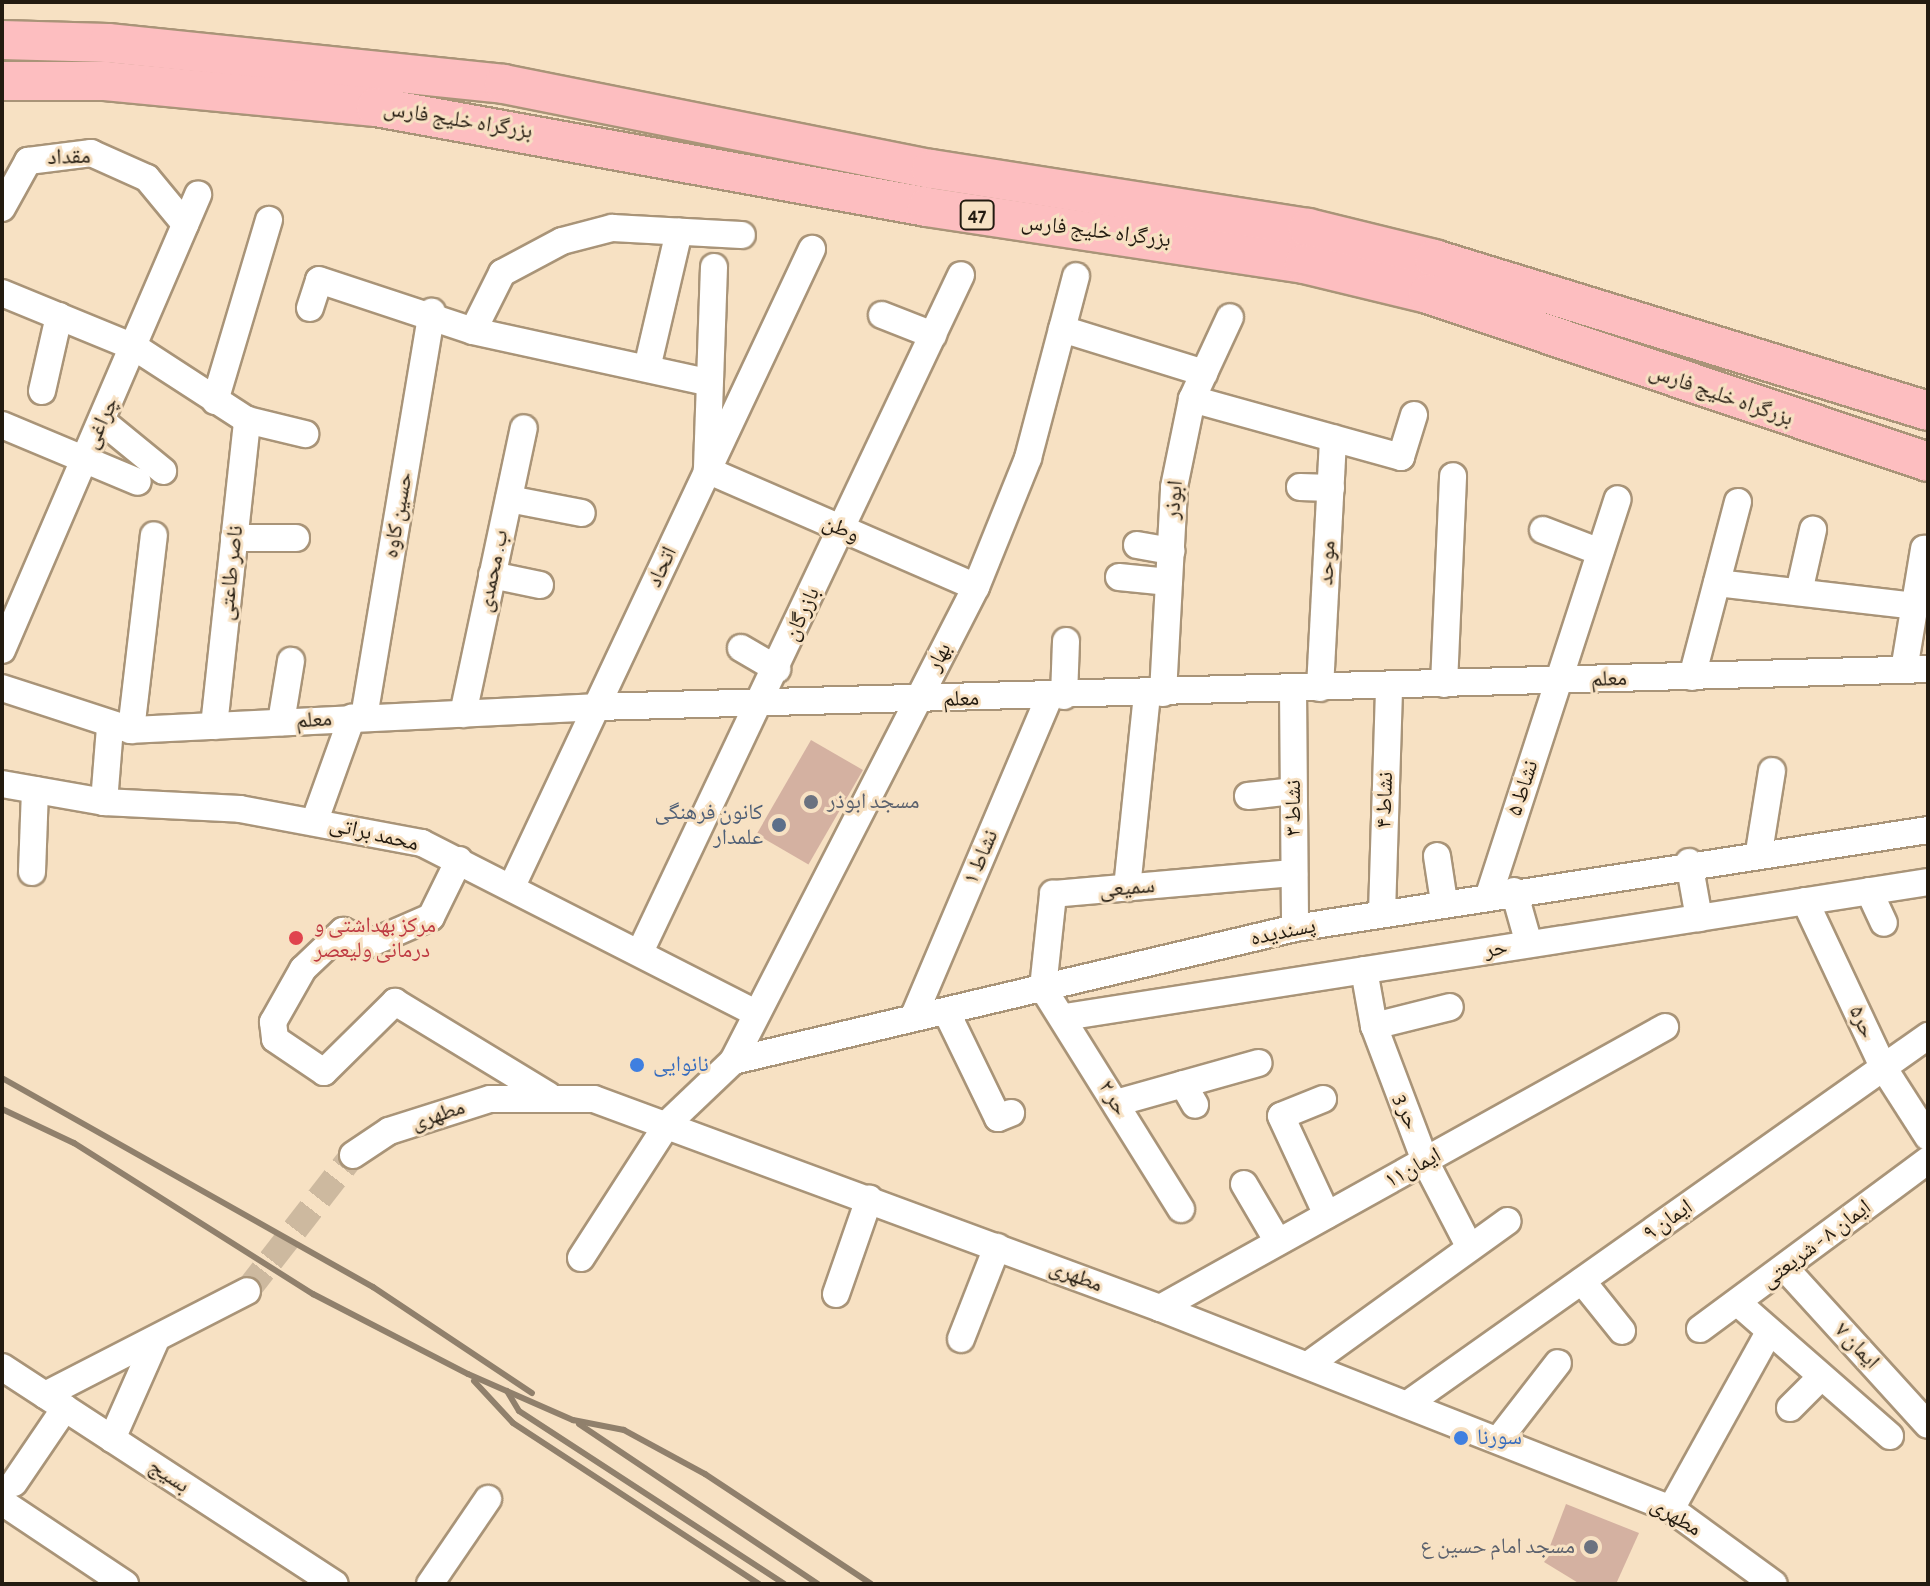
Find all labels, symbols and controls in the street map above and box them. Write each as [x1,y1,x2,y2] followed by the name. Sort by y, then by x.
[382,95,534,145] street label: بزرگراه خلیج فارس
[47,143,91,171] street label: مقداد
[959,199,995,231] road number: 47
[1020,209,1172,253] street label: بزرگراه خلیج فارس
[1646,358,1796,432] street label: بزرگراه خلیج فارس
[78,393,124,453] street label: چراغی
[377,470,419,560] street label: حسین کاوه
[1159,479,1189,521] street label: ابوذر
[818,509,864,549] street label: وطن
[213,524,249,622] street label: ناصر طاعتی
[471,527,515,615] street label: ب. محمدی
[1313,540,1341,586] street label: موحد
[641,542,683,592] street label: اتحاد
[778,583,826,645] street label: بازرگان
[921,638,957,676] street label: بهار
[1590,665,1628,693] street label: معلم
[942,685,980,713] street label: معلم
[295,706,333,734] street label: معلم
[1502,757,1544,819] street label: نشاط ۵
[1371,771,1399,829] street label: نشاط ۴
[1281,780,1307,836] street label: نشاط ۳
[827,789,920,815] place label: مسجد ابوذر
[802,793,820,811] marker: مسجد ابوذر
[654,799,763,850] place label: کانون فرهنگی علمدار
[327,811,421,857] street label: محمد براتی
[770,816,788,834] marker: کانون فرهنگی علمدار
[958,826,1004,888] street label: نشاط ۱
[1098,872,1156,904] street label: سمیعی
[314,912,436,964] place label: مرکز بهداشتی و درمانی ولیعصر
[1248,912,1318,952] street label: پسندیده
[285,927,307,949] marker: مرکز بهداشتی و درمانی ولیعصر
[1483,934,1509,964] street label: حر
[1843,1002,1881,1042] street label: حر۵
[653,1052,709,1078] place label: نانوایی
[628,1056,646,1074] marker: نانوایی
[1092,1076,1134,1120] street label: حر ۲
[1387,1091,1425,1133] street label: حر 3
[408,1094,468,1136] street label: مطهری
[1380,1142,1446,1194] street label: ایمان۱۱
[1638,1194,1698,1246] street label: ایمان ۹
[1756,1194,1876,1294] street label: ایمان ۸ - شریعتی
[1046,1254,1106,1298] street label: مطهری
[1829,1317,1885,1375] street label: ایمان ۷
[1477,1425,1522,1451] place label: سورنا
[1452,1429,1470,1447] marker: سورنا
[144,1453,194,1499] street label: بسیج
[1646,1492,1706,1542] street label: مطهری
[1420,1534,1575,1560] place label: مسجد امام حسین ع
[1582,1538,1600,1556] marker: مسجد امام حسین ع

